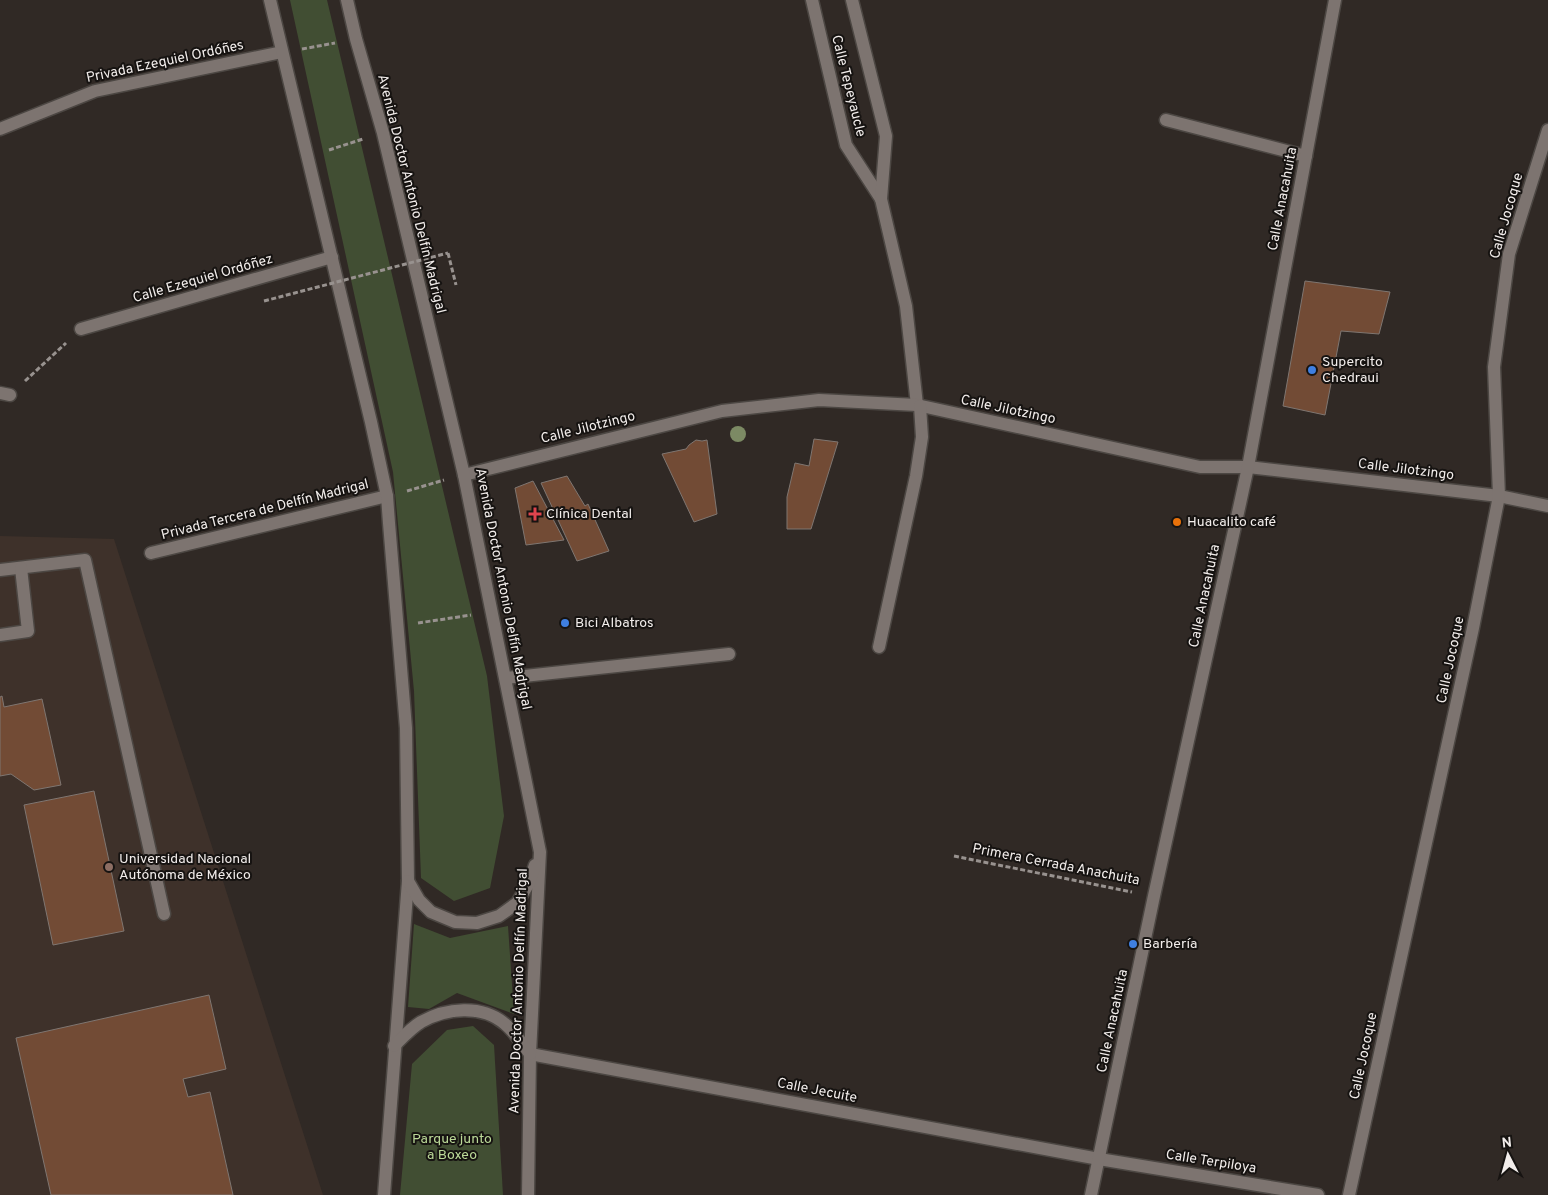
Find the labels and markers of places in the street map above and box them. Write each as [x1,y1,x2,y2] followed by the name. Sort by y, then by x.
[1322,354,1383,387] place label: Supercito Chedraui
[1306,364,1318,376] marker: Supercito Chedraui
[546,506,632,523] place label: Clínica Dental
[528,507,542,521] marker: Clínica Dental
[1187,514,1276,531] place label: Huacalito café
[1171,516,1183,528] marker: Huacalito café
[575,615,653,632] place label: Bici Albatros
[559,617,571,629] marker: Bici Albatros
[119,851,251,884] place label: Universidad Nacional Autónoma de México
[103,861,115,873] marker: Universidad Nacional Autónoma de México
[1143,936,1197,953] place label: Barbería
[1127,938,1139,950] marker: Barbería

